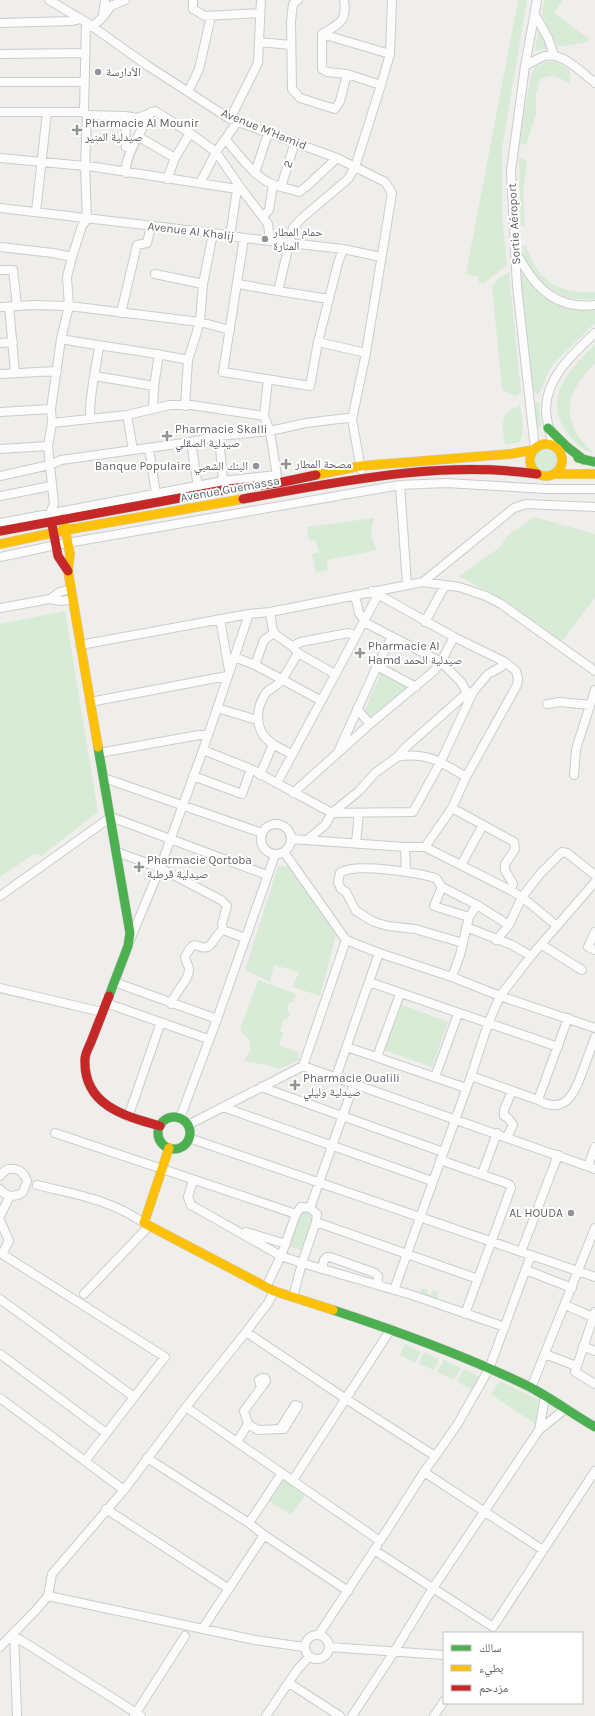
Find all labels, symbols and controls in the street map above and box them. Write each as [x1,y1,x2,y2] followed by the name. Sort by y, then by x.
[106,65,141,79] place label: الأدارسة
[93,67,103,77] marker: الأدارسة
[219,106,309,152] street label: Avenue M'Hamid
[84,116,199,144] place label: Pharmacie Al Mounir صيدلية المنير
[72,125,82,135] marker: Pharmacie Al Mounir صيدلية المنير
[280,159,296,169] street label: 2
[505,182,523,265] street label: Sortie Aéroport
[147,219,235,243] street label: Avenue Al Khalij
[272,225,323,253] place label: حمام المطار المنارة
[260,234,270,244] marker: حمام المطار المنارة
[175,422,267,453] place label: Pharmacie Skalli صيدلية الصقلي
[162,431,172,441] marker: Pharmacie Skalli صيدلية الصقلي
[294,457,352,471] place label: مصحة المطار
[280,458,292,470] marker: مصحة المطار
[95,459,248,476] place label: Banque Populaire البنك الشعبي
[251,461,261,471] marker: Banque Populaire البنك الشعبي
[179,473,281,505] street label: Avenue Guemassa
[368,639,462,667] place label: Pharmacie Al Hamd صيدلية الحمد
[355,648,365,658] marker: Pharmacie Al Hamd صيدلية الحمد
[147,853,252,881] place label: Pharmacie Qortoba صيدلية قرطبة
[134,862,144,872] marker: Pharmacie Qortoba صيدلية قرطبة
[303,1071,400,1102] place label: Pharmacie Oualili صيدلية وليلي
[290,1080,300,1090] marker: Pharmacie Oualili صيدلية وليلي
[509,1206,563,1220] place label: AL HOUDA
[566,1208,576,1218] marker: AL HOUDA
[443,1632,583,1704] legend
[479,1641,501,1655] text: سالك
[479,1661,503,1678] text: بطيء
[479,1681,508,1696] text: مزدحم

